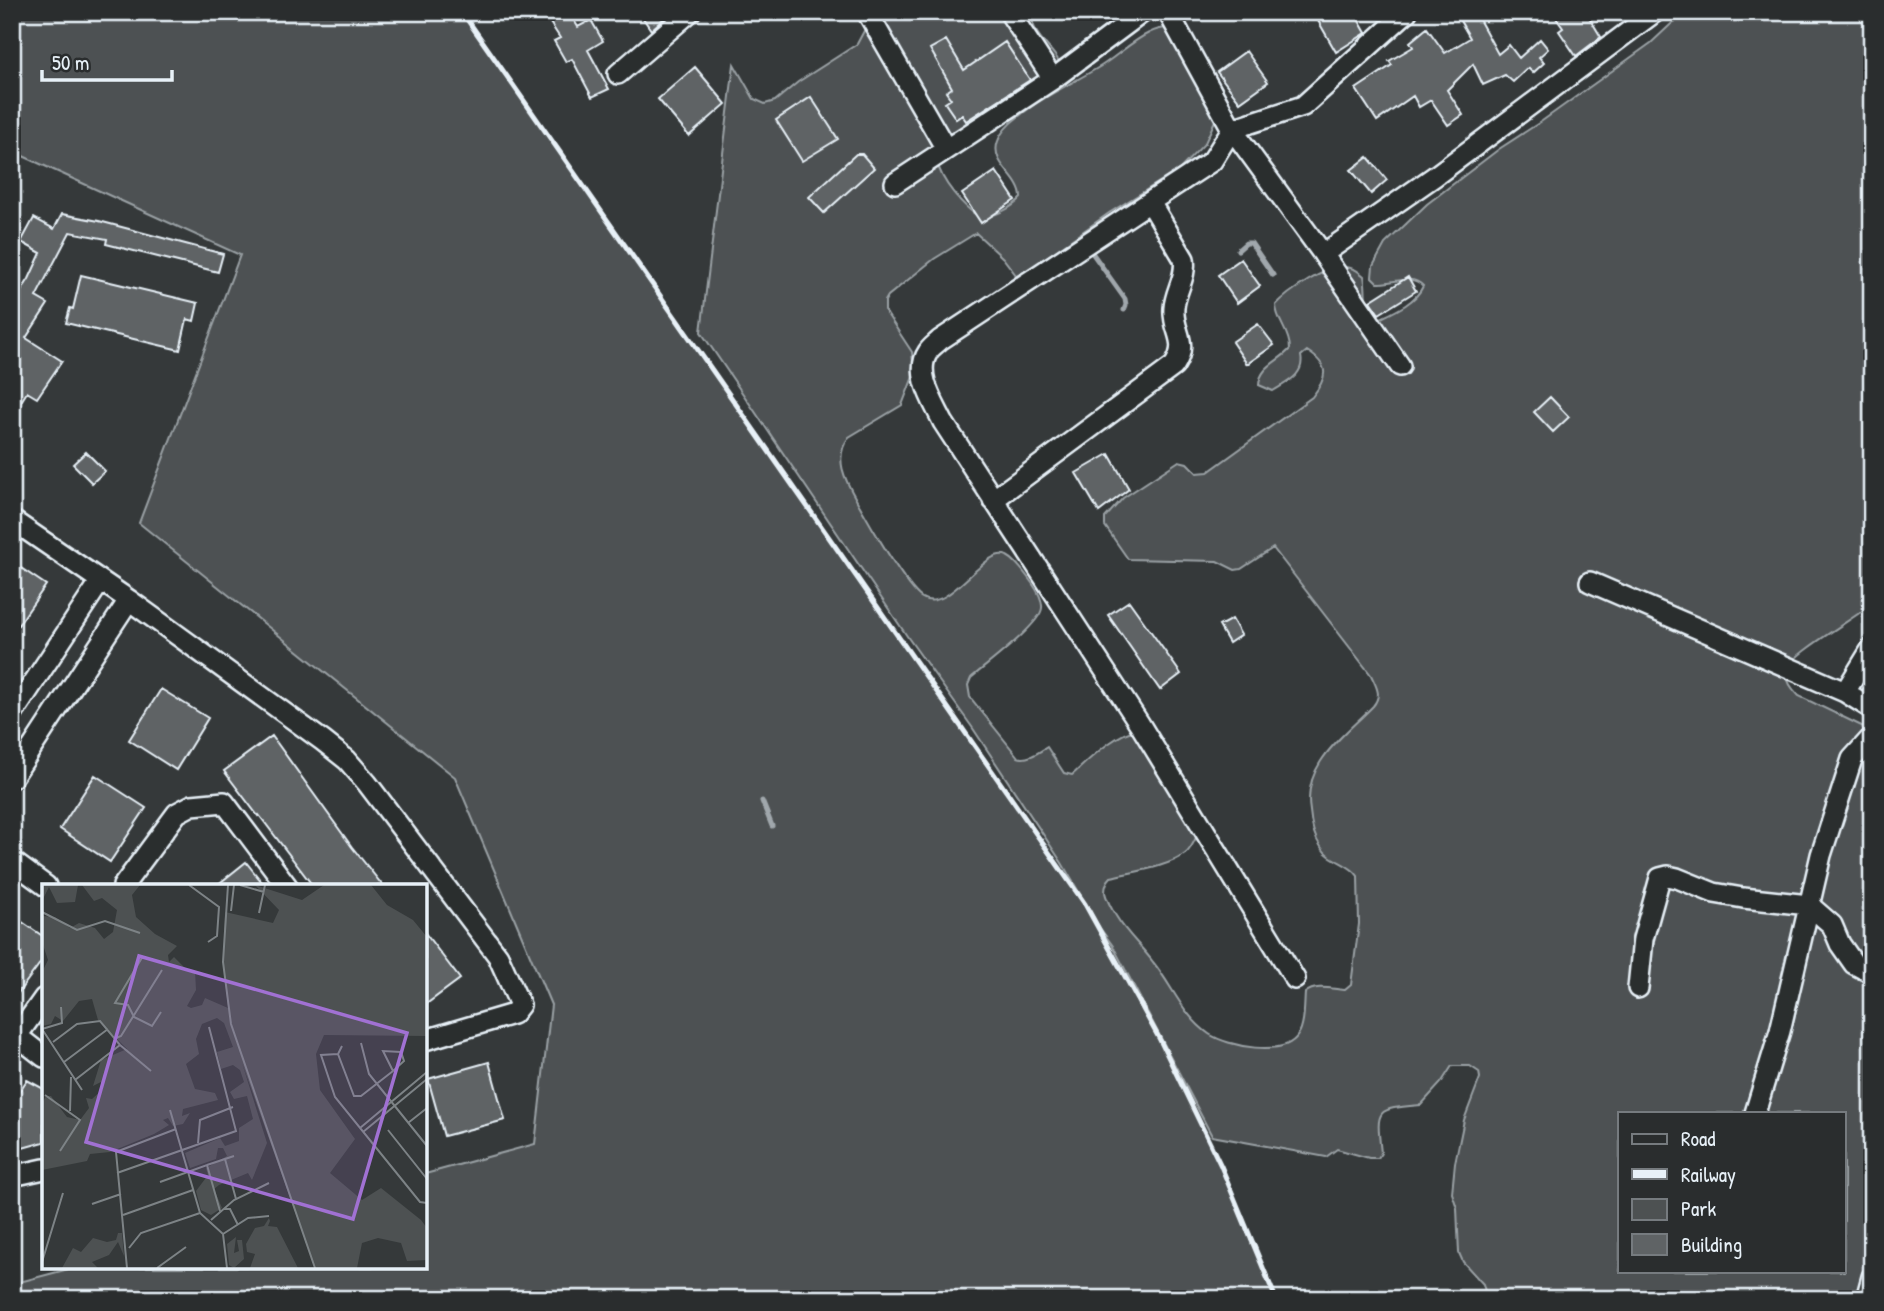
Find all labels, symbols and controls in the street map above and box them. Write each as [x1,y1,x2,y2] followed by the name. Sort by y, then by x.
[42,38,172,82] scale bar
[52,48,89,77] text: 50 m
[42,884,427,1269] inset map
[1618,1112,1846,1272] legend
[1681,1124,1715,1153] text: Road
[1681,1160,1736,1189] text: Railway
[1681,1194,1716,1223] text: Park
[1681,1230,1742,1259] text: Building

